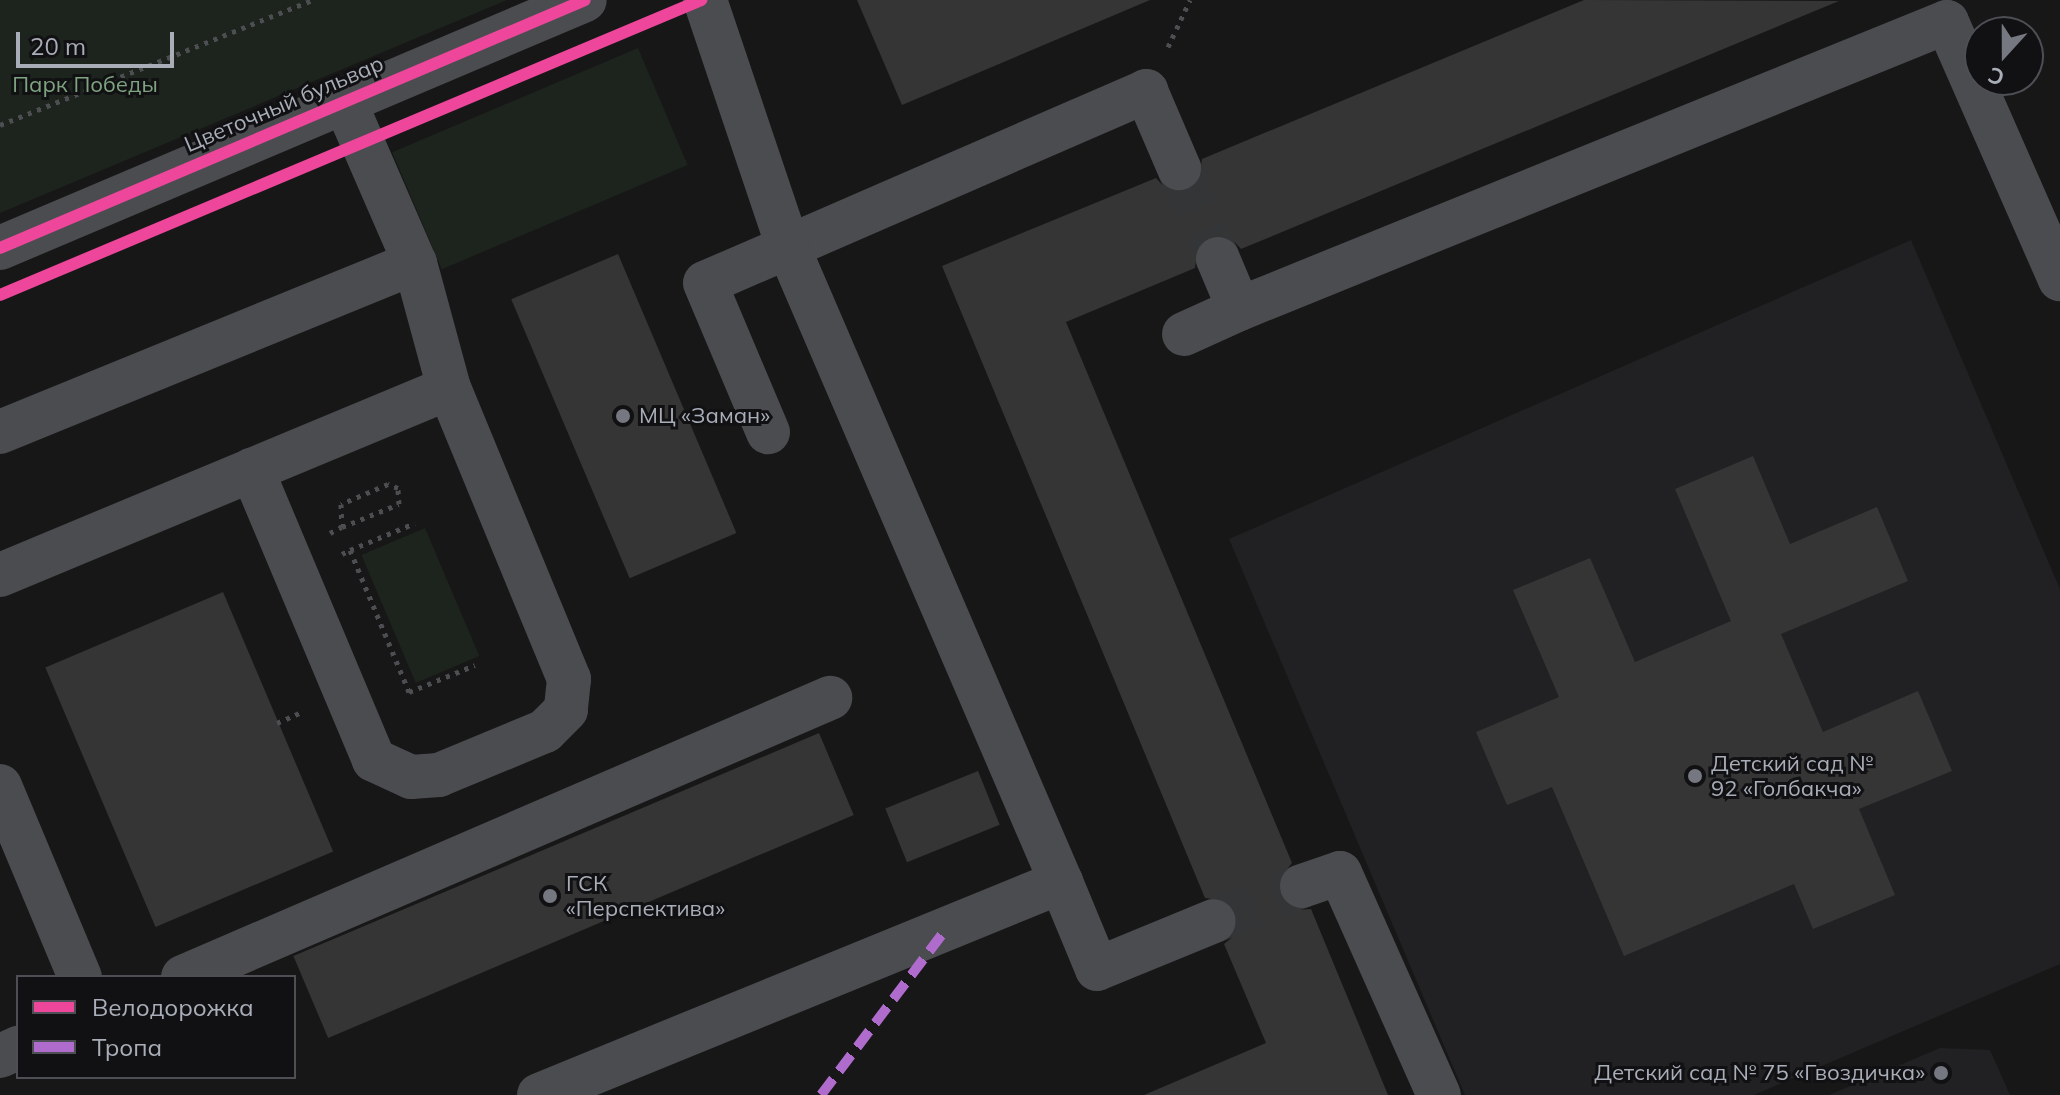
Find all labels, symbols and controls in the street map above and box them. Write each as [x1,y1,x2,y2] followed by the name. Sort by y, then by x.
[20,16,178,66] scale bar
[1964,16,2044,96] north arrow
[30,31,86,61] text: 20 m
[181,50,387,158] street label: Цветочный бульвар
[1984,61,2008,92] text: С
[12,72,158,98] park label: Парк Победы
[639,403,770,429] place label: МЦ «Заман»
[614,407,632,425] marker: МЦ «Заман»
[1711,750,1873,802] place label: Детский сад № 92 «Голбакча»
[1686,767,1704,785] marker: Детский сад № 92 «Голбакча»
[566,870,725,922] place label: ГСК «Перспектива»
[541,887,559,905] marker: ГСК «Перспектива»
[16,975,296,1079] legend
[92,992,254,1022] text: Велодорожка
[92,1032,162,1062] text: Тропа
[1594,1060,1925,1086] place label: Детский сад № 75 «Гвоздичка»
[1932,1064,1950,1082] marker: Детский сад № 75 «Гвоздичка»

